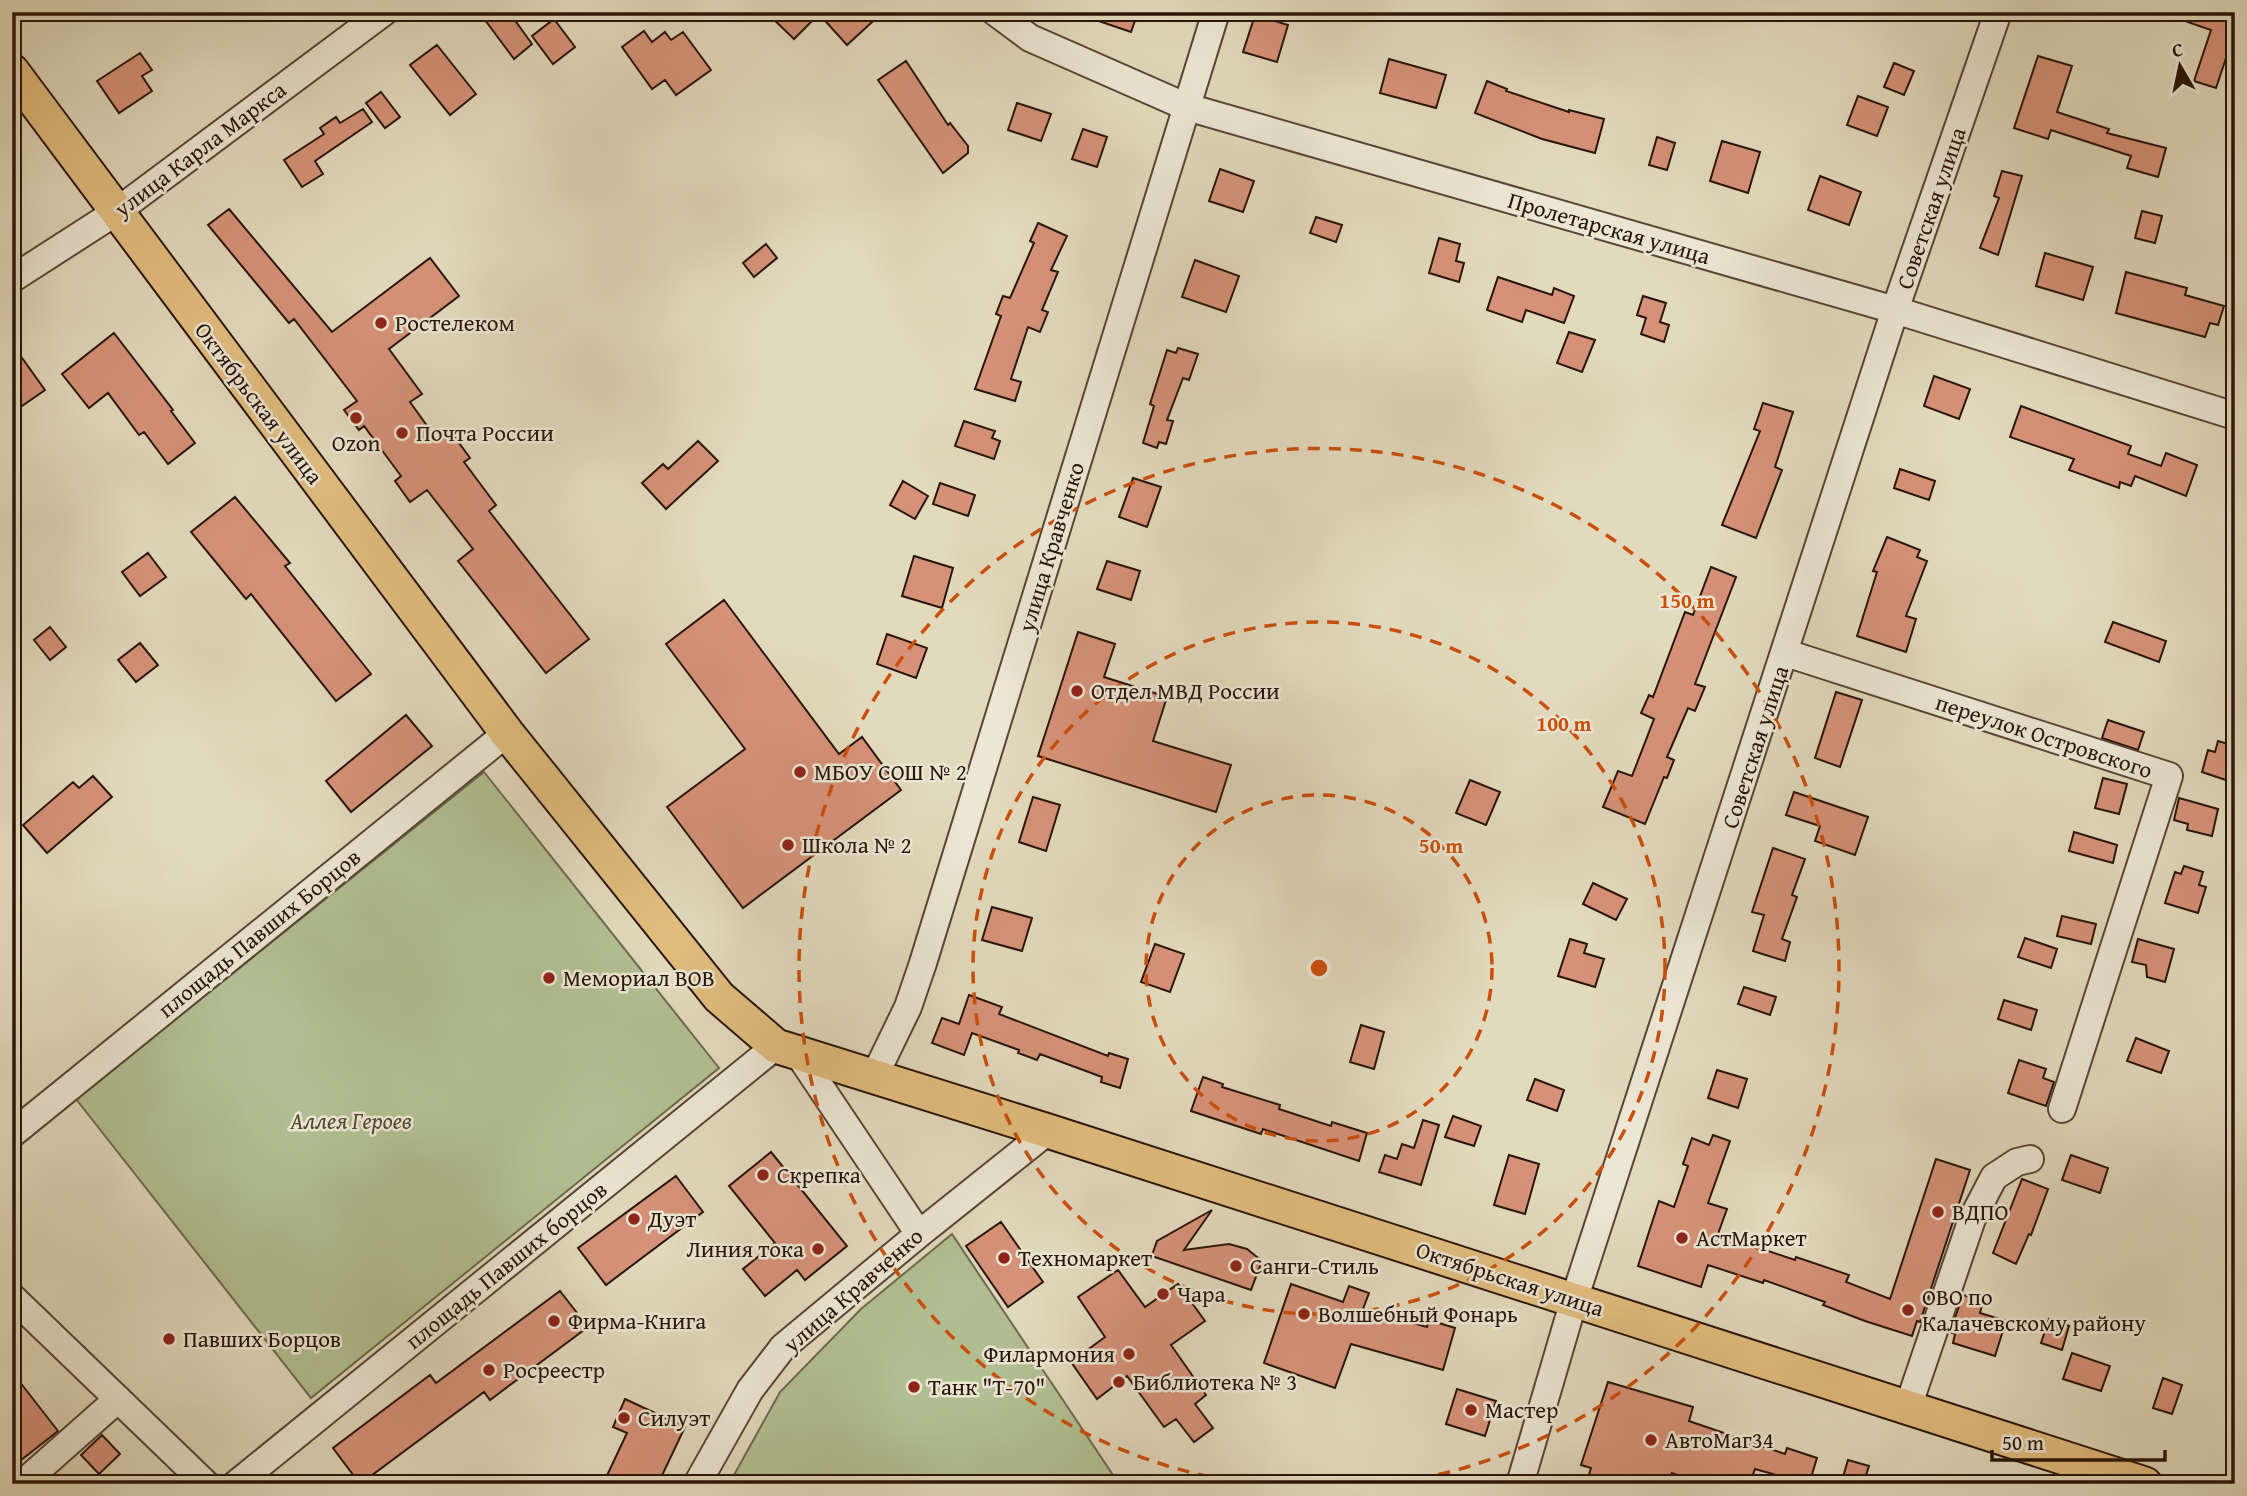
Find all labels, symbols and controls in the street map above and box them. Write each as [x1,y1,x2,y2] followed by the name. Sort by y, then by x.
[2146,32,2216,102] north arrow
[2170,35,2185,64] text: С
[106,73,293,225] street label: улица Карла Маркса
[1887,122,1974,293] street label: Советская улица
[1504,183,1714,272] street label: Пролетарская улица
[395,306,515,339] place label: Ростелеком
[187,315,332,491] street label: Октябрьская улица
[373,315,389,331] marker: Ростелеком
[348,410,364,426] marker: Ozon
[416,416,554,449] place label: Почта России
[394,425,410,441] marker: Почта России
[332,426,380,459] place label: Ozon
[1009,458,1092,637] street label: улица Кравченко
[1659,585,1715,616] text: 150 m
[1713,661,1796,832] street label: Советская улица
[1091,674,1280,707] place label: Отдел МВД России
[1069,683,1085,699] marker: Отдел МВД России
[1931,685,2157,786] street label: переулок Островского
[1536,708,1592,739] text: 100 m
[814,755,967,788] place label: МБОУ СОШ № 2
[792,764,808,780] marker: МБОУ СОШ № 2
[802,828,912,861] place label: Школа № 2
[1419,830,1463,861] text: 50 m
[780,837,796,853] marker: Школа № 2
[150,840,367,1025] street label: площадь Павших Борцов
[1307,956,1331,980] centre of rings
[563,961,715,994] place label: Мемориал ВОВ
[541,970,557,986] marker: Мемориал ВОВ
[289,1104,412,1137] park label: Аллея Героев
[777,1158,861,1191] place label: Скрепка
[755,1167,771,1183] marker: Скрепка
[398,1173,614,1357] street label: площадь Павших борцов
[1952,1195,2009,1228] place label: ВДПО
[647,1202,696,1235] place label: Дуэт
[1930,1204,1946,1220] marker: ВДПО
[626,1211,642,1227] marker: Дуэт
[775,1219,930,1360] street label: улица Кравченко
[1696,1221,1807,1254] place label: АстМаркет
[1674,1230,1690,1246] marker: АстМаркет
[686,1232,804,1265] place label: Линия тока
[1412,1233,1608,1324] street label: Октябрьская улица
[810,1241,826,1257] marker: Линия тока
[1018,1241,1152,1274] place label: Техномаркет
[1250,1249,1379,1282] place label: Санги-Стиль
[996,1250,1012,1266] marker: Техномаркет
[1228,1258,1244,1274] marker: Санги-Стиль
[1177,1277,1225,1310] place label: Чара
[1922,1280,2146,1339] place label: ОВО по Калачевскому району
[1155,1286,1171,1302] marker: Чара
[1318,1297,1518,1330] place label: Волшебный Фонарь
[1900,1302,1916,1318] marker: ОВО по Калачевскому району
[568,1304,706,1337] place label: Фирма-Книга
[1296,1306,1312,1322] marker: Волшебный Фонарь
[546,1313,562,1329] marker: Фирма-Книга
[183,1322,341,1355] place label: Павших Борцов
[161,1331,177,1347] marker: Павших Борцов
[984,1337,1115,1370] place label: Филармония
[1121,1346,1137,1362] marker: Филармония
[503,1353,605,1386] place label: Росреестр
[481,1362,497,1378] marker: Росреестр
[1133,1365,1297,1398] place label: Библиотека № 3
[928,1370,1045,1403] place label: Танк "Т-70"
[1111,1374,1127,1390] marker: Библиотека № 3
[906,1379,922,1395] marker: Танк "Т-70"
[1485,1393,1559,1426] place label: Мастер
[638,1401,710,1434] place label: Силуэт
[1463,1402,1479,1418] marker: Мастер
[616,1410,632,1426] marker: Силуэт
[1992,1419,2165,1463] scale bar
[1665,1423,1774,1456] place label: АвтоМаг34
[2002,1427,2044,1458] text: 50 m
[1643,1432,1659,1448] marker: АвтоМаг34

